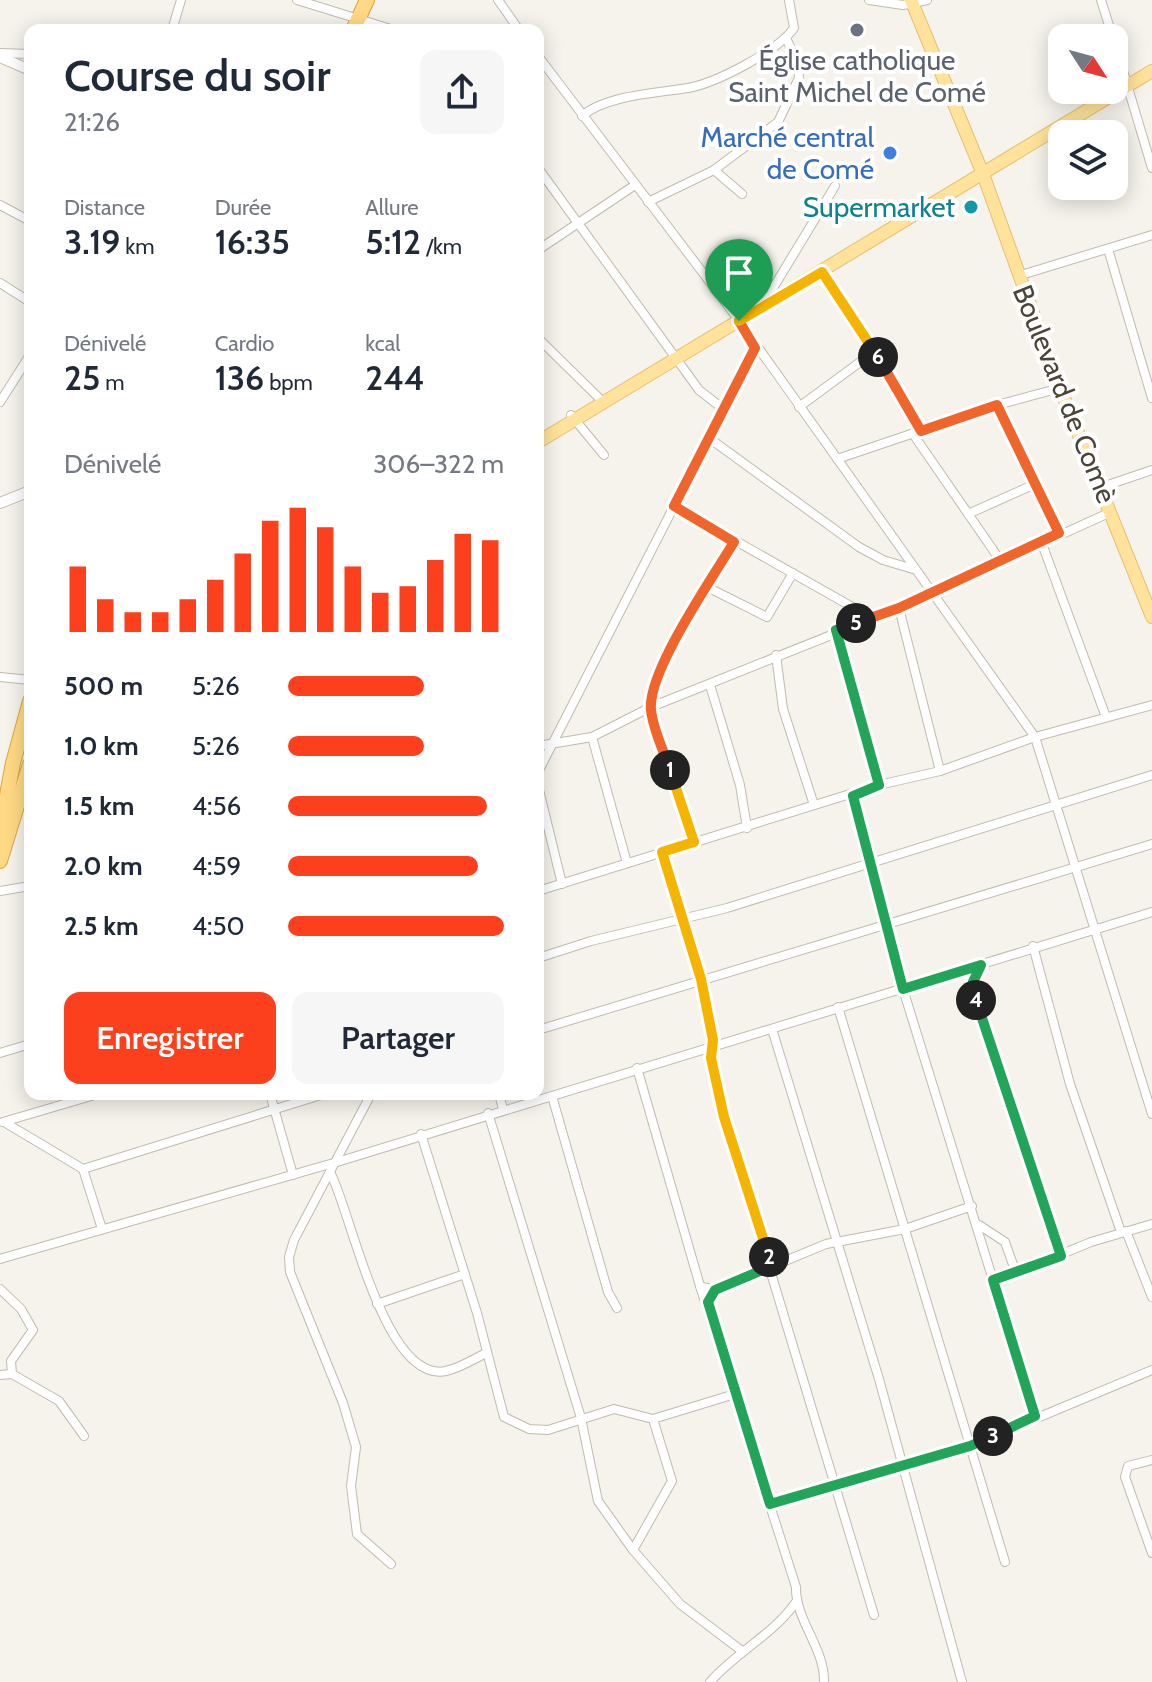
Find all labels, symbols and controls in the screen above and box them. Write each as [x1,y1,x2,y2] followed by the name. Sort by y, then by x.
[848,21,866,39] marker: Église catholique Saint Michel de Comé
[1048,24,1128,104] north arrow
[1048,24,1128,200] map controls
[728,43,986,109] place label: Église catholique Saint Michel de Comé
[64,49,331,102] text: Course du soir
[420,50,504,134] button: share
[64,106,120,138] text: 21:26
[701,120,874,186] place label: Marché central de Comé
[1048,120,1128,200] button: layers
[881,144,899,162] marker: Marché central de Comé
[803,190,955,224] place label: Supermarket
[64,194,145,221] text: Distance
[215,194,271,221] text: Durée
[365,194,419,221] text: Allure
[962,198,980,216] marker: Supermarket
[64,221,120,263] text: 3.19
[215,221,290,263] text: 16:35
[365,221,421,263] text: 5:12
[120,233,154,260] text: km
[421,233,462,260] text: /km
[705,239,773,321] pin
[717,251,761,295] icon: arrive
[1006,280,1124,508] street label: Boulevard de Comè
[64,330,146,357] text: Dénivelé
[215,330,274,357] text: Cardio
[365,330,400,357] text: kcal
[858,337,898,377] pin: 6
[872,343,884,370] text: 6
[64,357,100,399] text: 25
[215,357,264,399] text: 136
[365,357,424,399] text: 244
[100,369,124,396] text: m
[264,369,313,396] text: bpm
[64,448,161,480] text: Dénivelé
[373,448,504,480] text: 306–322 m
[836,603,876,643] pin: 5
[850,609,862,636] text: 5
[64,670,143,702] text: 500 m
[192,670,240,702] text: 5:26
[64,730,139,762] text: 1.0 km
[192,730,240,762] text: 5:26
[650,750,690,790] pin: 1
[666,756,674,783] text: 1
[64,790,134,822] text: 1.5 km
[192,790,241,822] text: 4:56
[64,850,143,882] text: 2.0 km
[192,850,241,882] text: 4:59
[64,910,139,942] text: 2.5 km
[192,910,245,942] text: 4:50
[956,980,996,1020] pin: 4
[969,986,983,1013] text: 4
[64,992,276,1084] button: Enregistrer
[292,992,504,1084] button: Partager
[749,1237,789,1277] pin: 2
[763,1243,775,1270] text: 2
[973,1416,1013,1456] pin: 3
[987,1422,999,1449] text: 3

